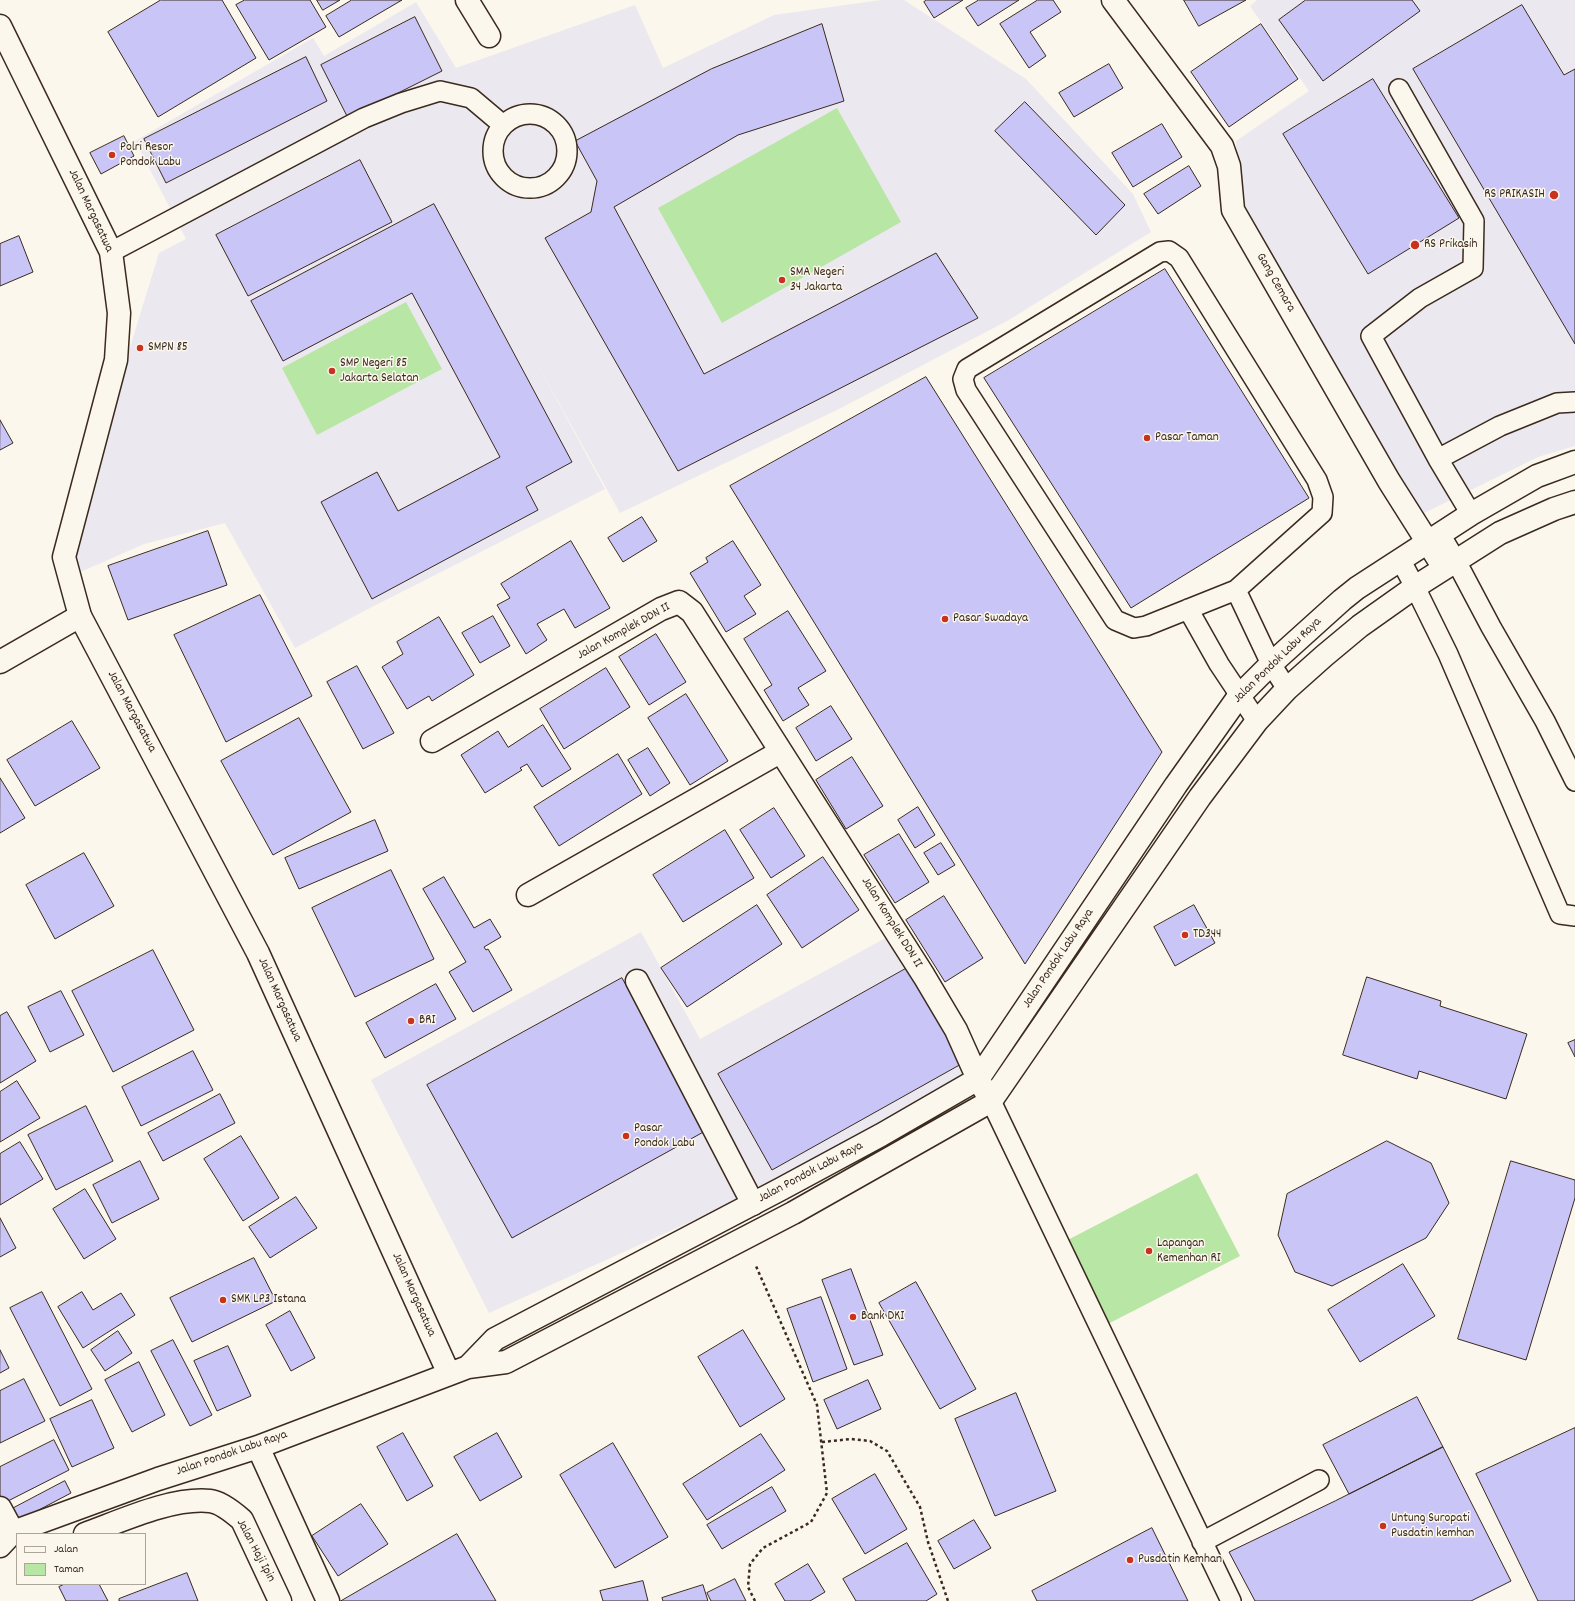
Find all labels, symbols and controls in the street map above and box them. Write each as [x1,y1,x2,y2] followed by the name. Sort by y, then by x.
[120,140,181,171] place label: Polri Resor Pondok Labu
[107,150,117,160] marker: Polri Resor Pondok Labu
[64,167,116,255] street label: Jalan Margasatwa
[1484,187,1545,203] place label: RS PRIKASIH
[1548,189,1560,201] marker: RS PRIKASIH
[1424,237,1477,253] place label: RS Prikasih
[1409,239,1421,251] marker: RS Prikasih
[1252,251,1298,315] street label: Gang Cemara
[790,265,844,296] place label: SMA Negeri 34 Jakarta
[777,275,787,285] marker: SMA Negeri 34 Jakarta
[148,340,188,356] place label: SMPN 85
[135,343,145,353] marker: SMPN 85
[340,356,418,387] place label: SMP Negeri 85 Jakarta Selatan
[327,366,337,376] marker: SMP Negeri 85 Jakarta Selatan
[1155,430,1219,446] place label: Pasar Taman
[1142,433,1152,443] marker: Pasar Taman
[575,600,673,664] street label: Jalan Komplek DDN II
[953,611,1028,627] place label: Pasar Swadaya
[940,614,950,624] marker: Pasar Swadaya
[1231,615,1325,707] street label: Jalan Pondok Labu Raya
[103,669,159,755] street label: Jalan Margasatwa
[857,875,925,971] street label: Jalan Komplek DDN II
[1020,906,1098,1012] street label: Jalan Pondok Labu Raya
[1193,927,1221,943] place label: TD344
[1180,930,1190,940] marker: TD344
[254,956,304,1044] street label: Jalan Margasatwa
[419,1013,436,1029] place label: BRI
[406,1016,416,1026] marker: BRI
[634,1121,695,1152] place label: Pasar Pondok Labu
[621,1131,631,1141] marker: Pasar Pondok Labu
[756,1139,866,1207] street label: Jalan Pondok Labu Raya
[1157,1236,1221,1267] place label: Lapangan Kemenhan RI
[1144,1246,1154,1256] marker: Lapangan Kemenhan RI
[388,1251,438,1339] street label: Jalan Margasatwa
[231,1292,306,1308] place label: SMK LP3 Istana
[218,1295,228,1305] marker: SMK LP3 Istana
[861,1309,904,1325] place label: Bank DKI
[848,1312,858,1322] marker: Bank DKI
[174,1428,290,1480] street label: Jalan Pondok Labu Raya
[1391,1511,1474,1542] place label: Untung Suropati Pusdatin kemhan
[232,1517,278,1585] street label: Jalan Haji Ipin
[1378,1521,1388,1531] marker: Untung Suropati Pusdatin kemhan
[16,1533,146,1585] legend
[54,1541,78,1558] text: Jalan
[1138,1552,1222,1568] place label: Pusdatin Kemhan
[1125,1555,1135,1565] marker: Pusdatin Kemhan
[54,1561,84,1578] text: Taman

